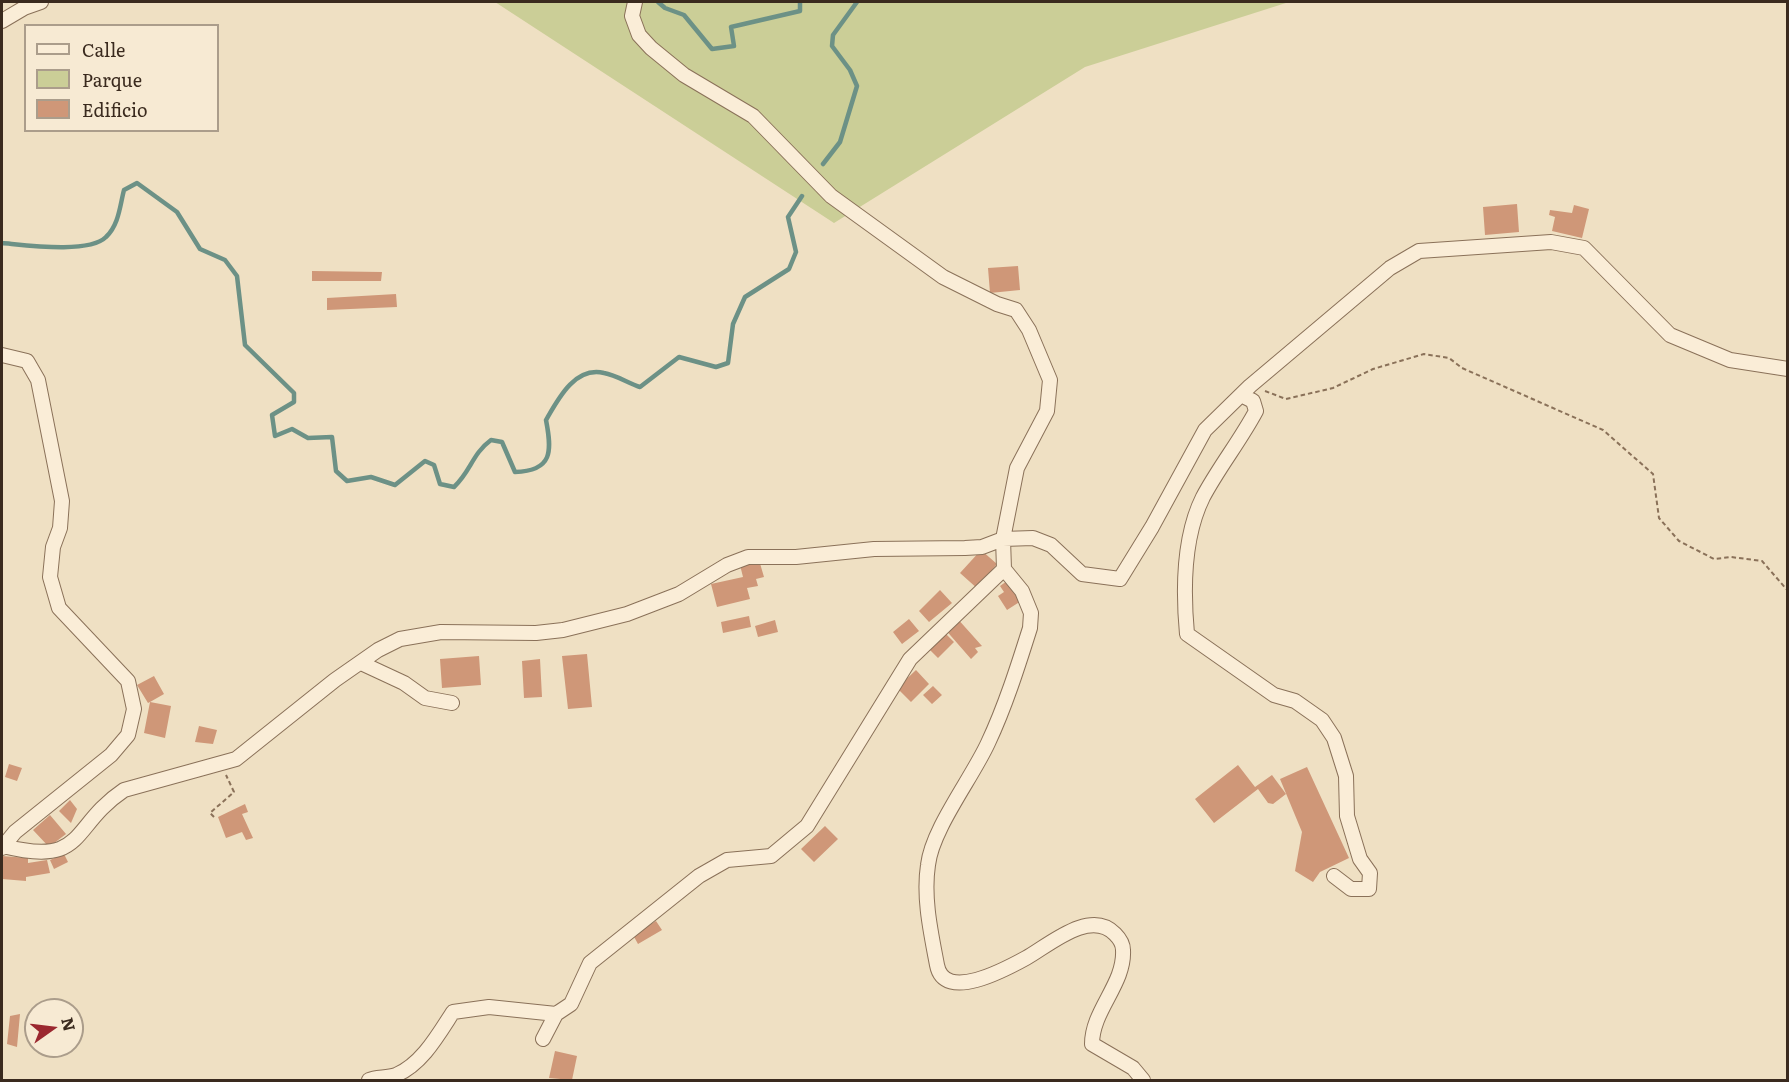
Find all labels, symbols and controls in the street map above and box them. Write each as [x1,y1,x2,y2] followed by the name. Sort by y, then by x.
[24,24,219,132] legend
[82,36,125,63] text: Calle
[82,66,142,93] text: Parque
[82,96,148,123] text: Edificio
[24,998,84,1058] north arrow
[56,1015,83,1034] text: N

